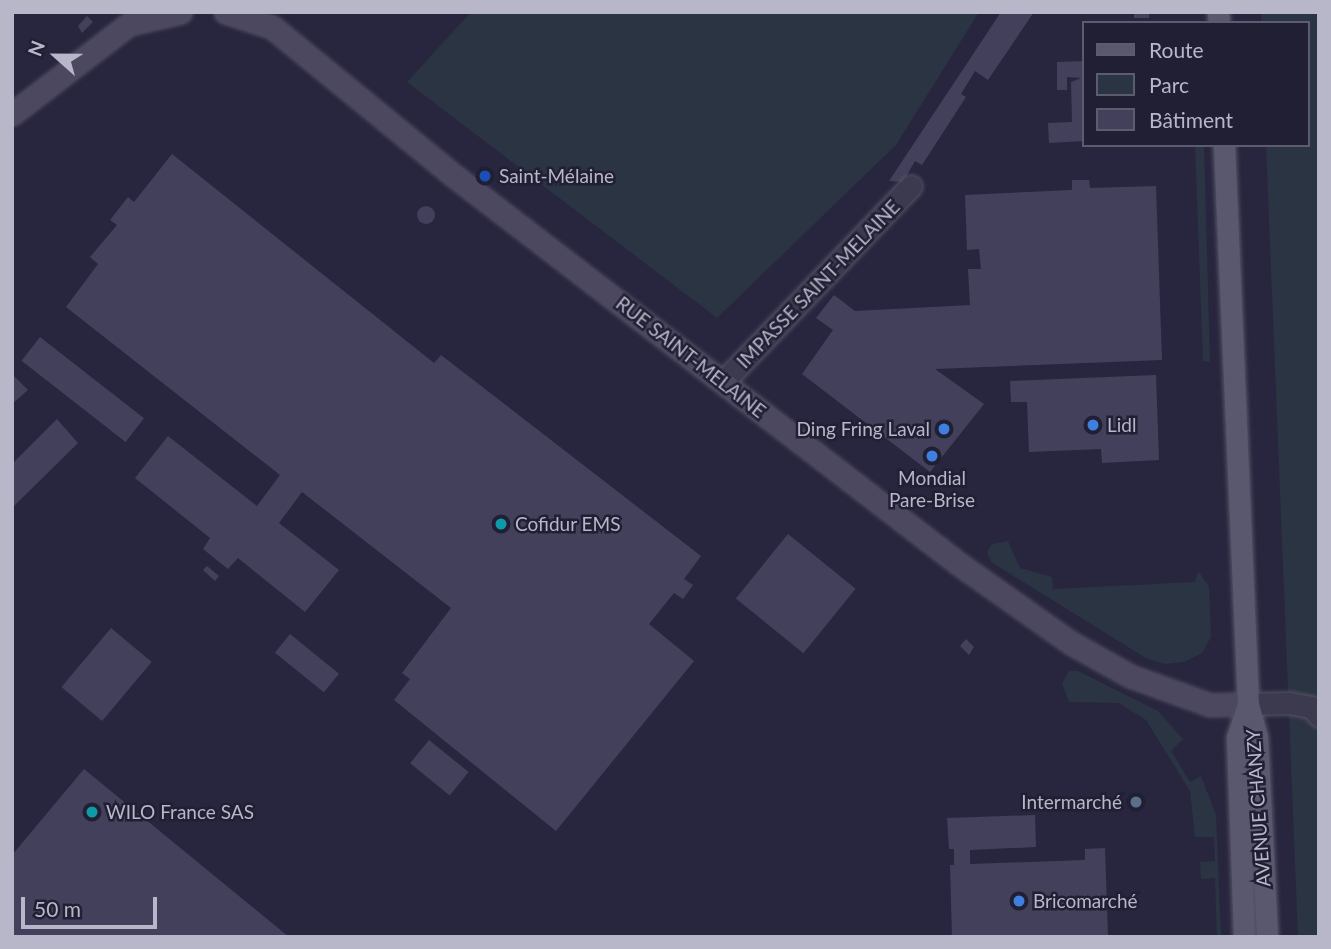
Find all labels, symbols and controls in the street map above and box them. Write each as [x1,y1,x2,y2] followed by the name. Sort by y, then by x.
[21,21,91,91] north arrow
[1082,21,1310,147] legend
[23,37,49,59] text: N
[1149,37,1204,62] text: Route
[1149,72,1189,97] text: Parc
[1149,107,1233,132] text: Bâtiment
[499,165,614,187] place label: Saint-Mélaine
[477,168,493,184] marker: Saint-Mélaine
[732,195,904,373] street label: IMPASSE SAINT-MELAINE
[612,292,770,422] street label: RUE SAINT-MELAINE
[1107,414,1136,436] place label: Lidl
[1085,417,1101,433] marker: Lidl
[797,418,930,440] place label: Ding Fring Laval
[936,421,952,437] marker: Ding Fring Laval
[924,448,940,464] marker: Mondial Pare-Brise
[889,467,975,511] place label: Mondial Pare-Brise
[515,513,621,535] place label: Cofidur EMS
[493,516,509,532] marker: Cofidur EMS
[1241,728,1275,888] street label: AVENUE CHANZY
[1021,791,1122,813] place label: Intermarché
[1128,794,1144,810] marker: Intermarché
[106,801,254,823] place label: WILO France SAS
[84,804,100,820] marker: WILO France SAS
[24,883,161,927] scale bar
[1033,890,1138,912] place label: Bricomarché
[1011,893,1027,909] marker: Bricomarché
[34,896,81,921] text: 50 m

